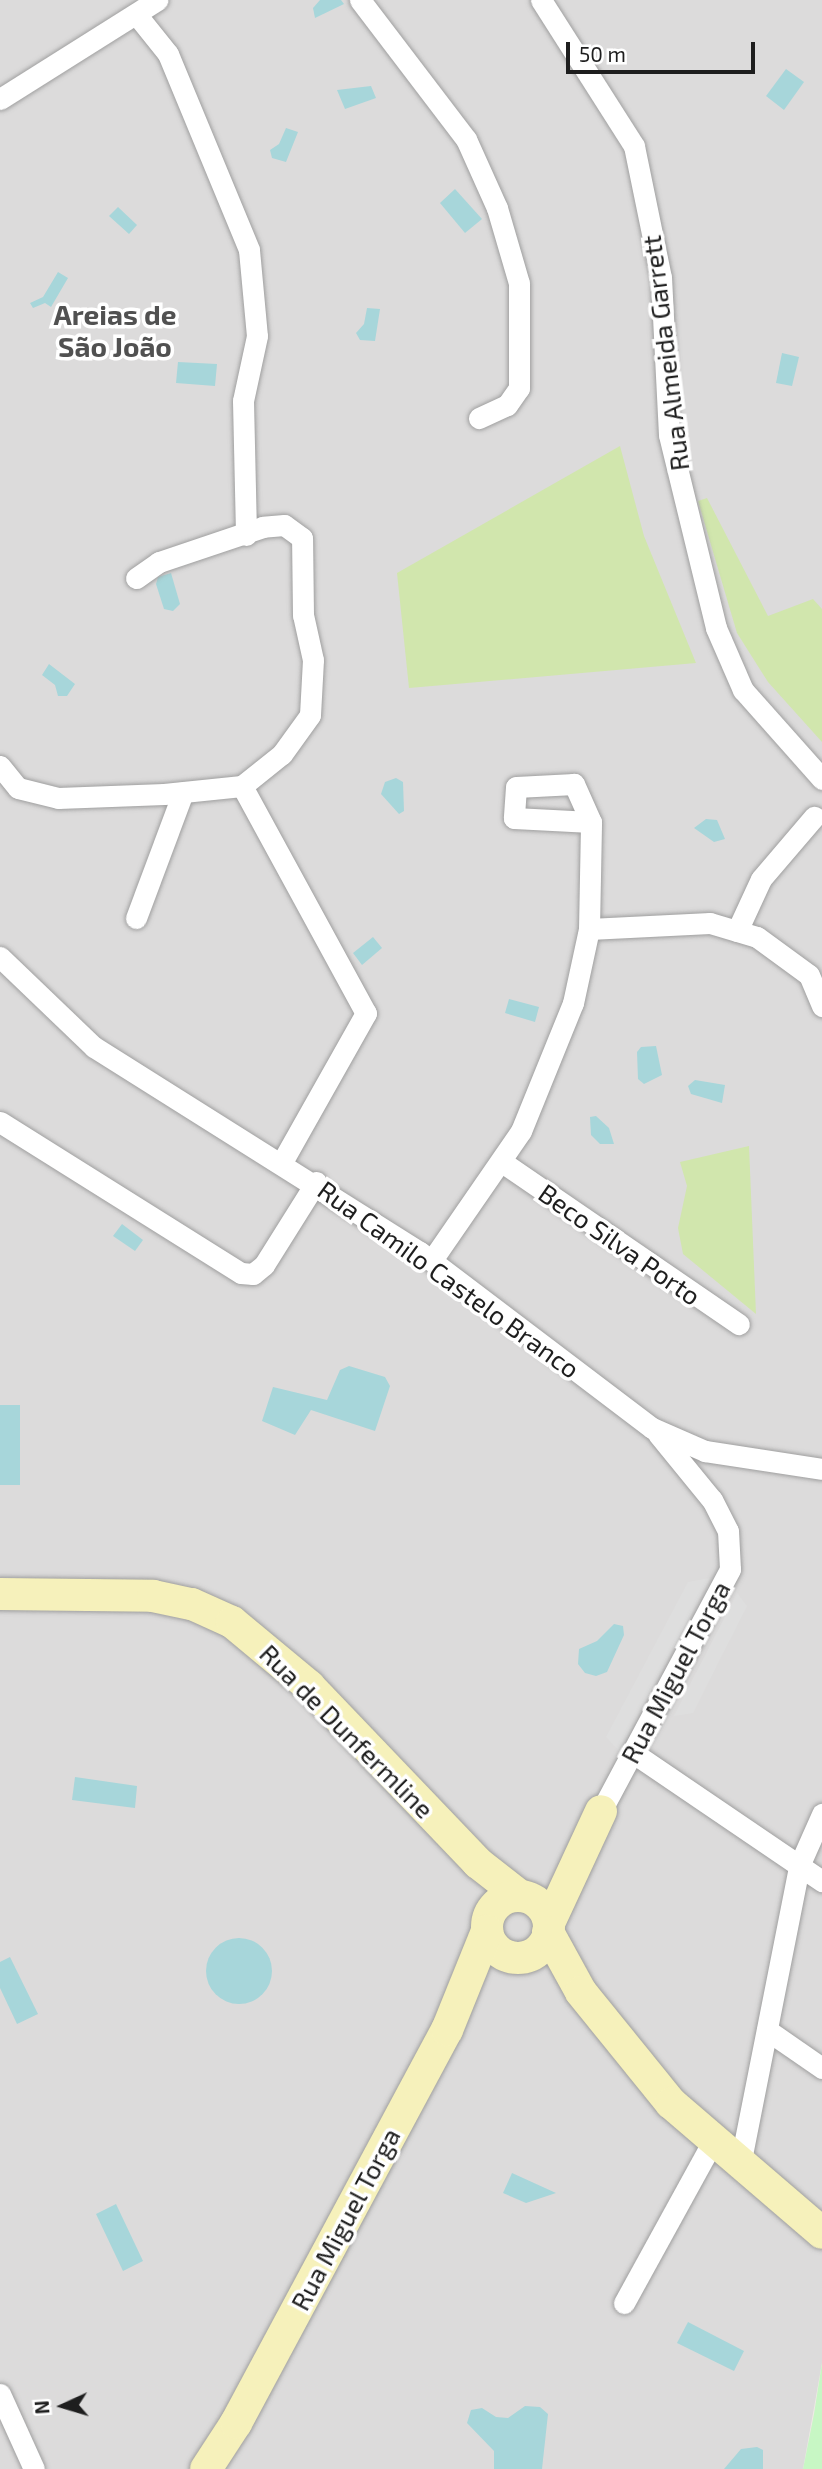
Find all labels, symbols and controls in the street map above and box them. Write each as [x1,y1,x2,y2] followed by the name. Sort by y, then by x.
[570,28,759,72] scale bar
[579,41,626,66] text: 50 m
[635,233,695,473] street label: Rua Almeida Garrett
[54,297,176,363] district label: Areias de São João
[312,1174,586,1384] street label: Rua Camilo Castelo Branco
[533,1177,707,1311] street label: Beco Silva Porto
[614,1575,736,1769] street label: Rua Miguel Torga
[254,1638,440,1824] street label: Rua de Dunfermline
[284,2122,406,2316] street label: Rua Miguel Torga
[28,2371,98,2441] north arrow
[30,2400,54,2415] text: N

